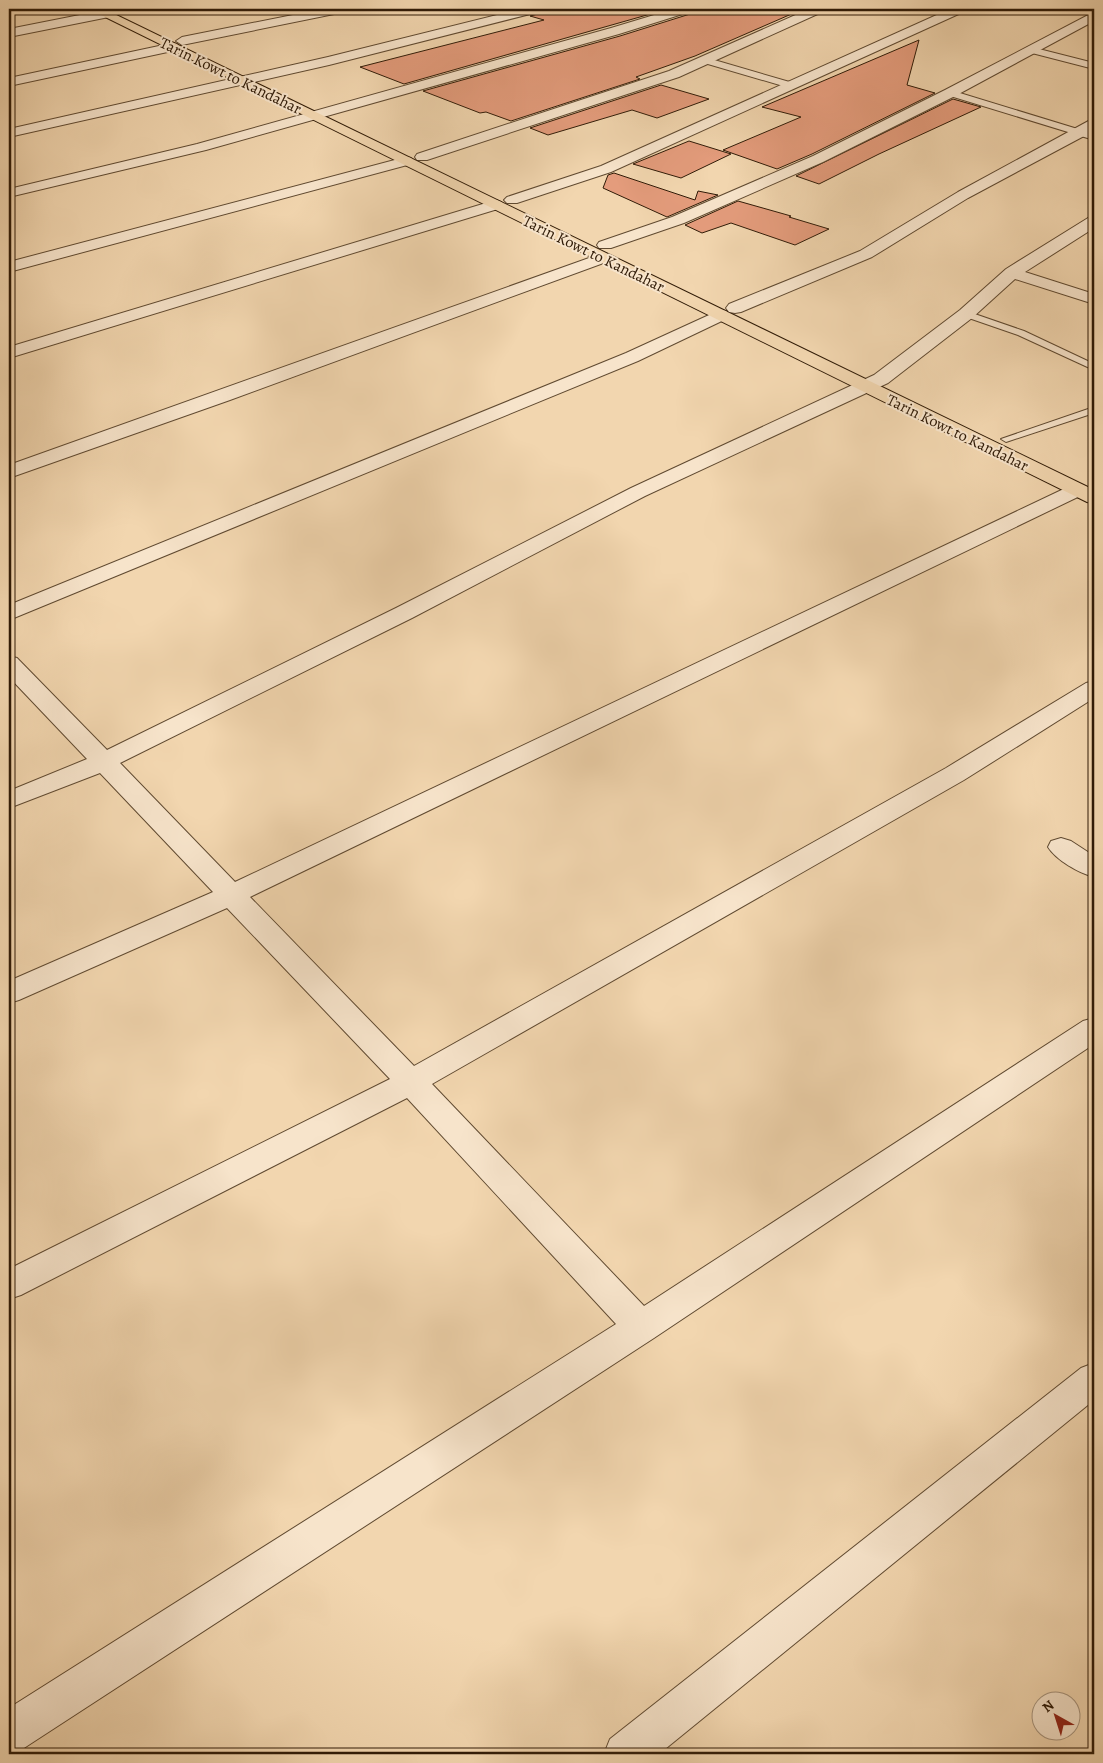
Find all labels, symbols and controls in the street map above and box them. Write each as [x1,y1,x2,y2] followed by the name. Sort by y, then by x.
[156,32,305,120] street label: Tarin Kowt to Kandahar
[519,210,668,298] street label: Tarin Kowt to Kandahar
[883,389,1032,477] street label: Tarin Kowt to Kandahar
[1030,1690,1080,1740] north arrow
[1038,1696,1058,1717] text: N

